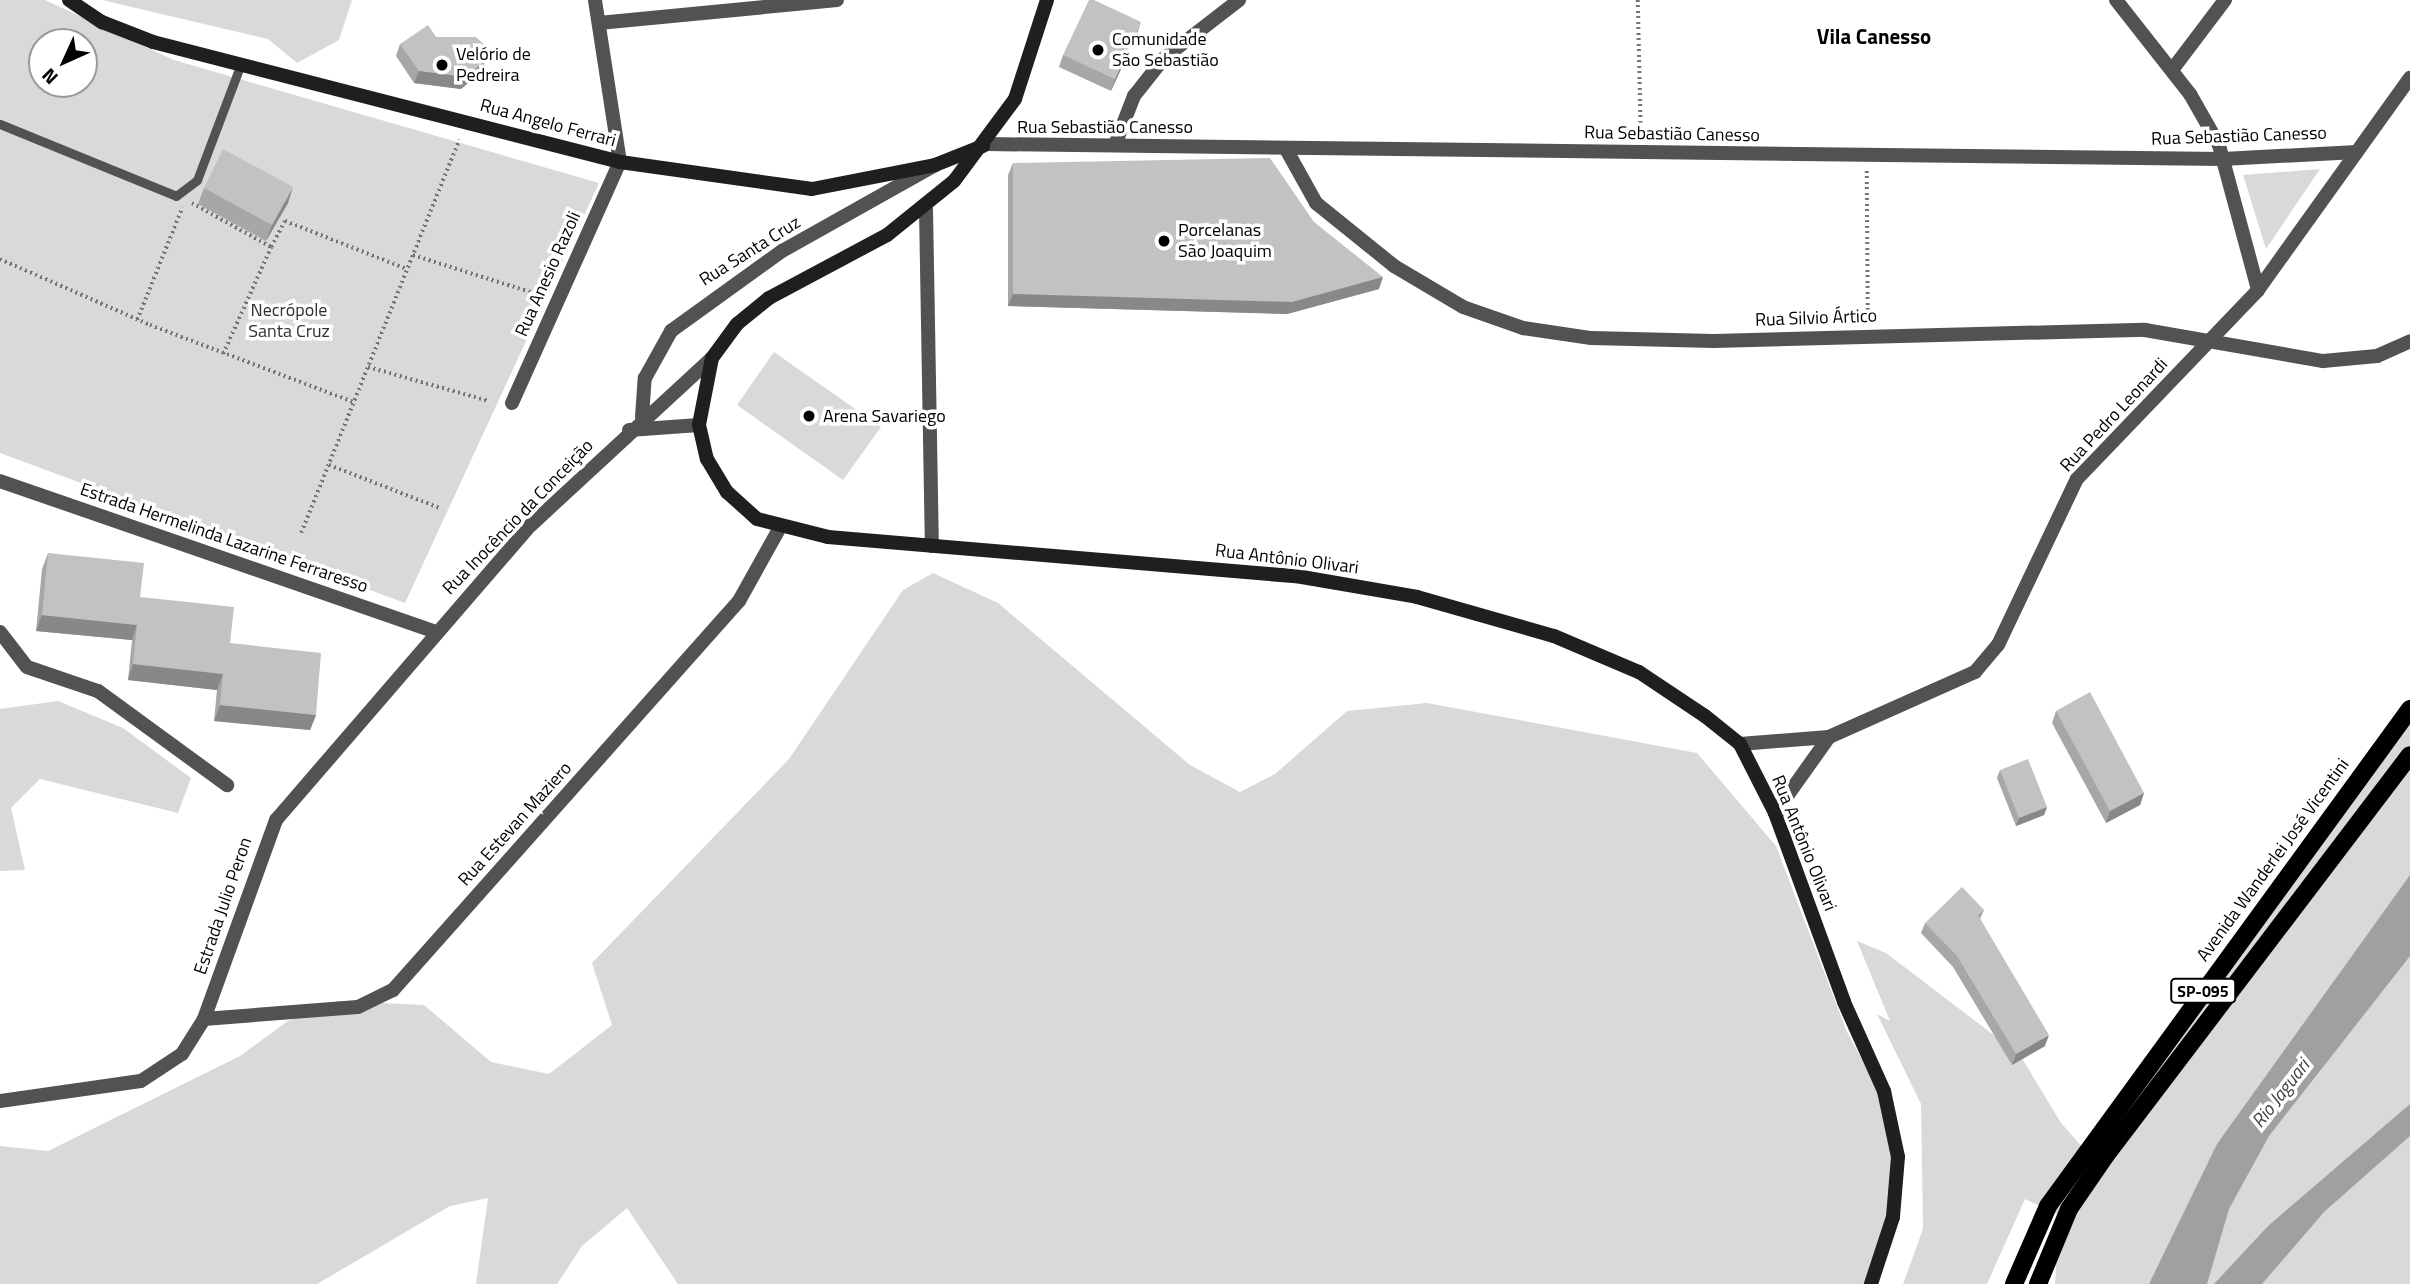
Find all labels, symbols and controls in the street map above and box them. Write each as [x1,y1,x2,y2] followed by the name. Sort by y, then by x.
[1817,23,1931,49] district label: Vila Canesso
[28,28,98,98] north arrow
[1112,29,1219,72] place label: Comunidade São Sebastião
[1090,42,1106,58] marker: Comunidade São Sebastião
[456,44,531,86] place label: Velório de Pedreira
[434,57,450,73] marker: Velório de Pedreira
[34,62,64,92] text: N
[478,94,618,152] street label: Rua Angelo Ferrari
[1017,116,1193,138] street label: Rua Sebastião Canesso
[1584,122,1760,146] street label: Rua Sebastião Canesso
[2151,122,2327,150] street label: Rua Sebastião Canesso
[511,208,585,340] street label: Rua Anesio Razoli
[696,211,804,291] street label: Rua Santa Cruz
[1178,220,1272,262] place label: Porcelanas São Joaquim
[1156,233,1172,249] marker: Porcelanas São Joaquim
[248,300,330,342] park label: Necrópole Santa Cruz
[1755,305,1877,331] street label: Rua Silvio Ártico
[2056,354,2172,476] street label: Rua Pedro Leonardi
[823,405,946,427] place label: Arena Savariego
[801,408,817,424] marker: Arena Savariego
[438,435,598,599] street label: Rua Inocêncio da Conceição
[77,478,371,598] street label: Estrada Hermelinda Lazarine Ferraresso
[1214,539,1360,579] street label: Rua Antônio Olivari
[2192,754,2354,966] street label: Avenida Wanderlei José Vicentini
[454,758,576,890] street label: Rua Estevan Maziero
[1767,772,1841,914] street label: Rua Antônio Olivari
[189,835,257,977] street label: Estrada Julio Peron
[2170,979,2236,1004] road number: SP-095
[2246,1054,2314,1132] water label: Rio Jaguari

